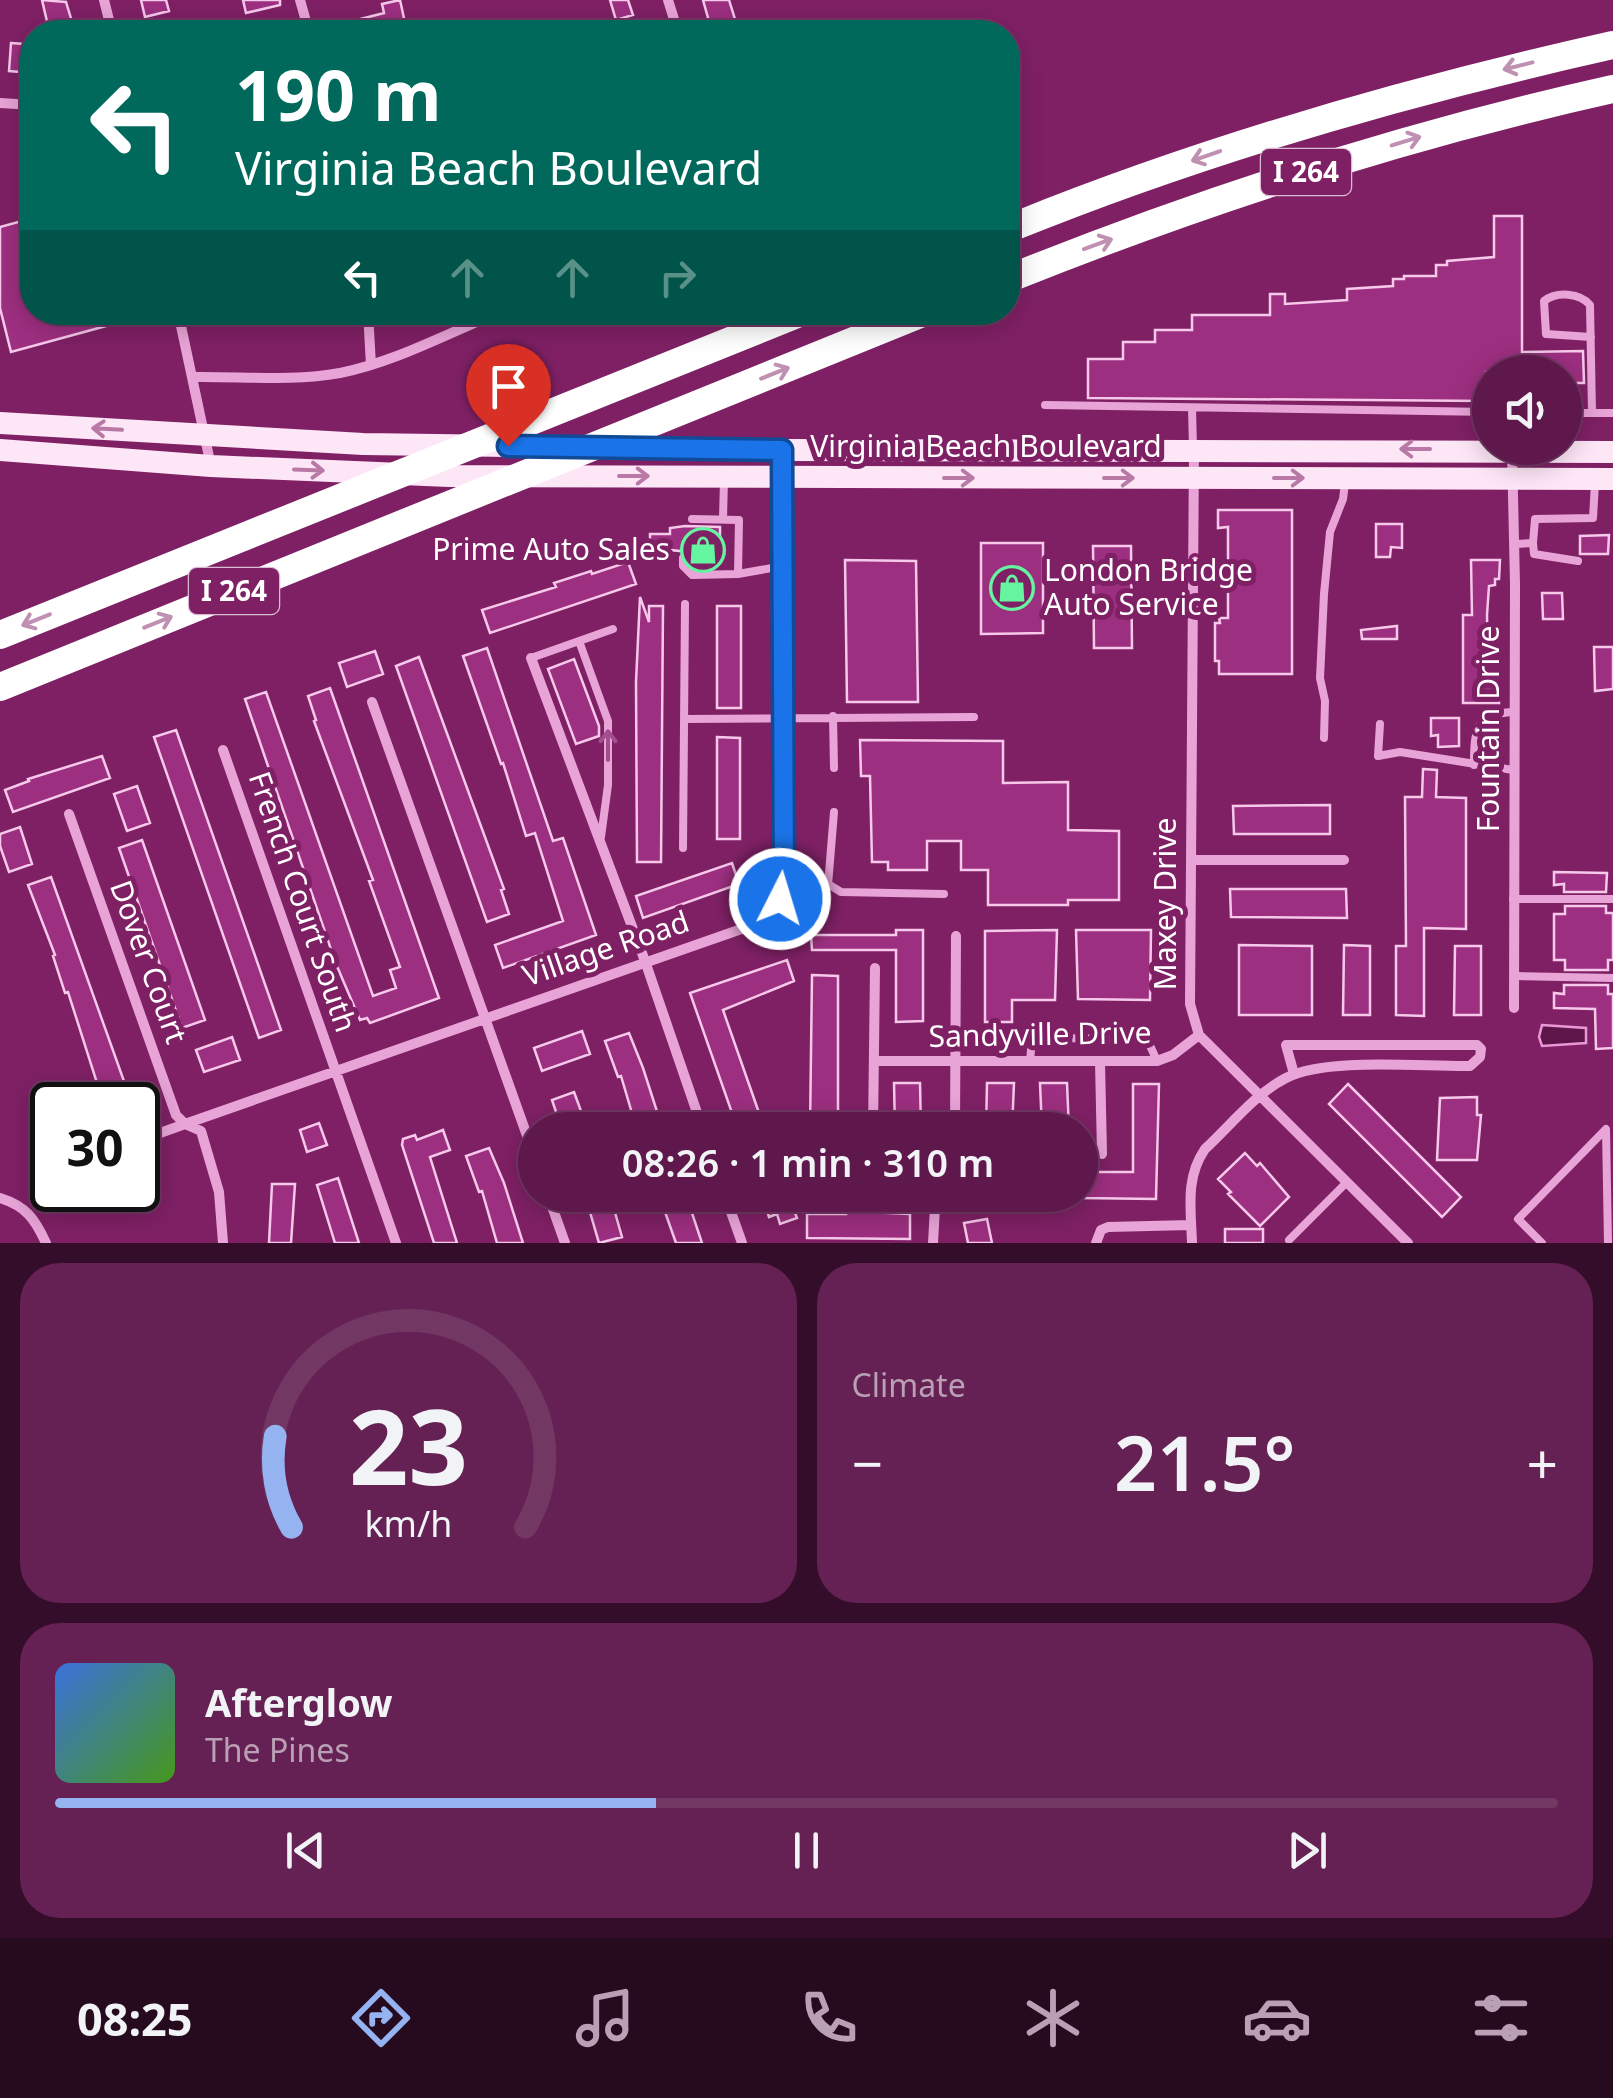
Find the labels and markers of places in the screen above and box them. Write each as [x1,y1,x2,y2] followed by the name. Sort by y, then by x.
[466,344,551,447] pin
[680,527,726,573] shop icon: Prime Auto Sales
[432,528,670,569] place label: Prime Auto Sales
[1044,549,1253,624] place label: London Bridge Auto Service
[989,565,1035,611] shop icon: London Bridge Auto Service

